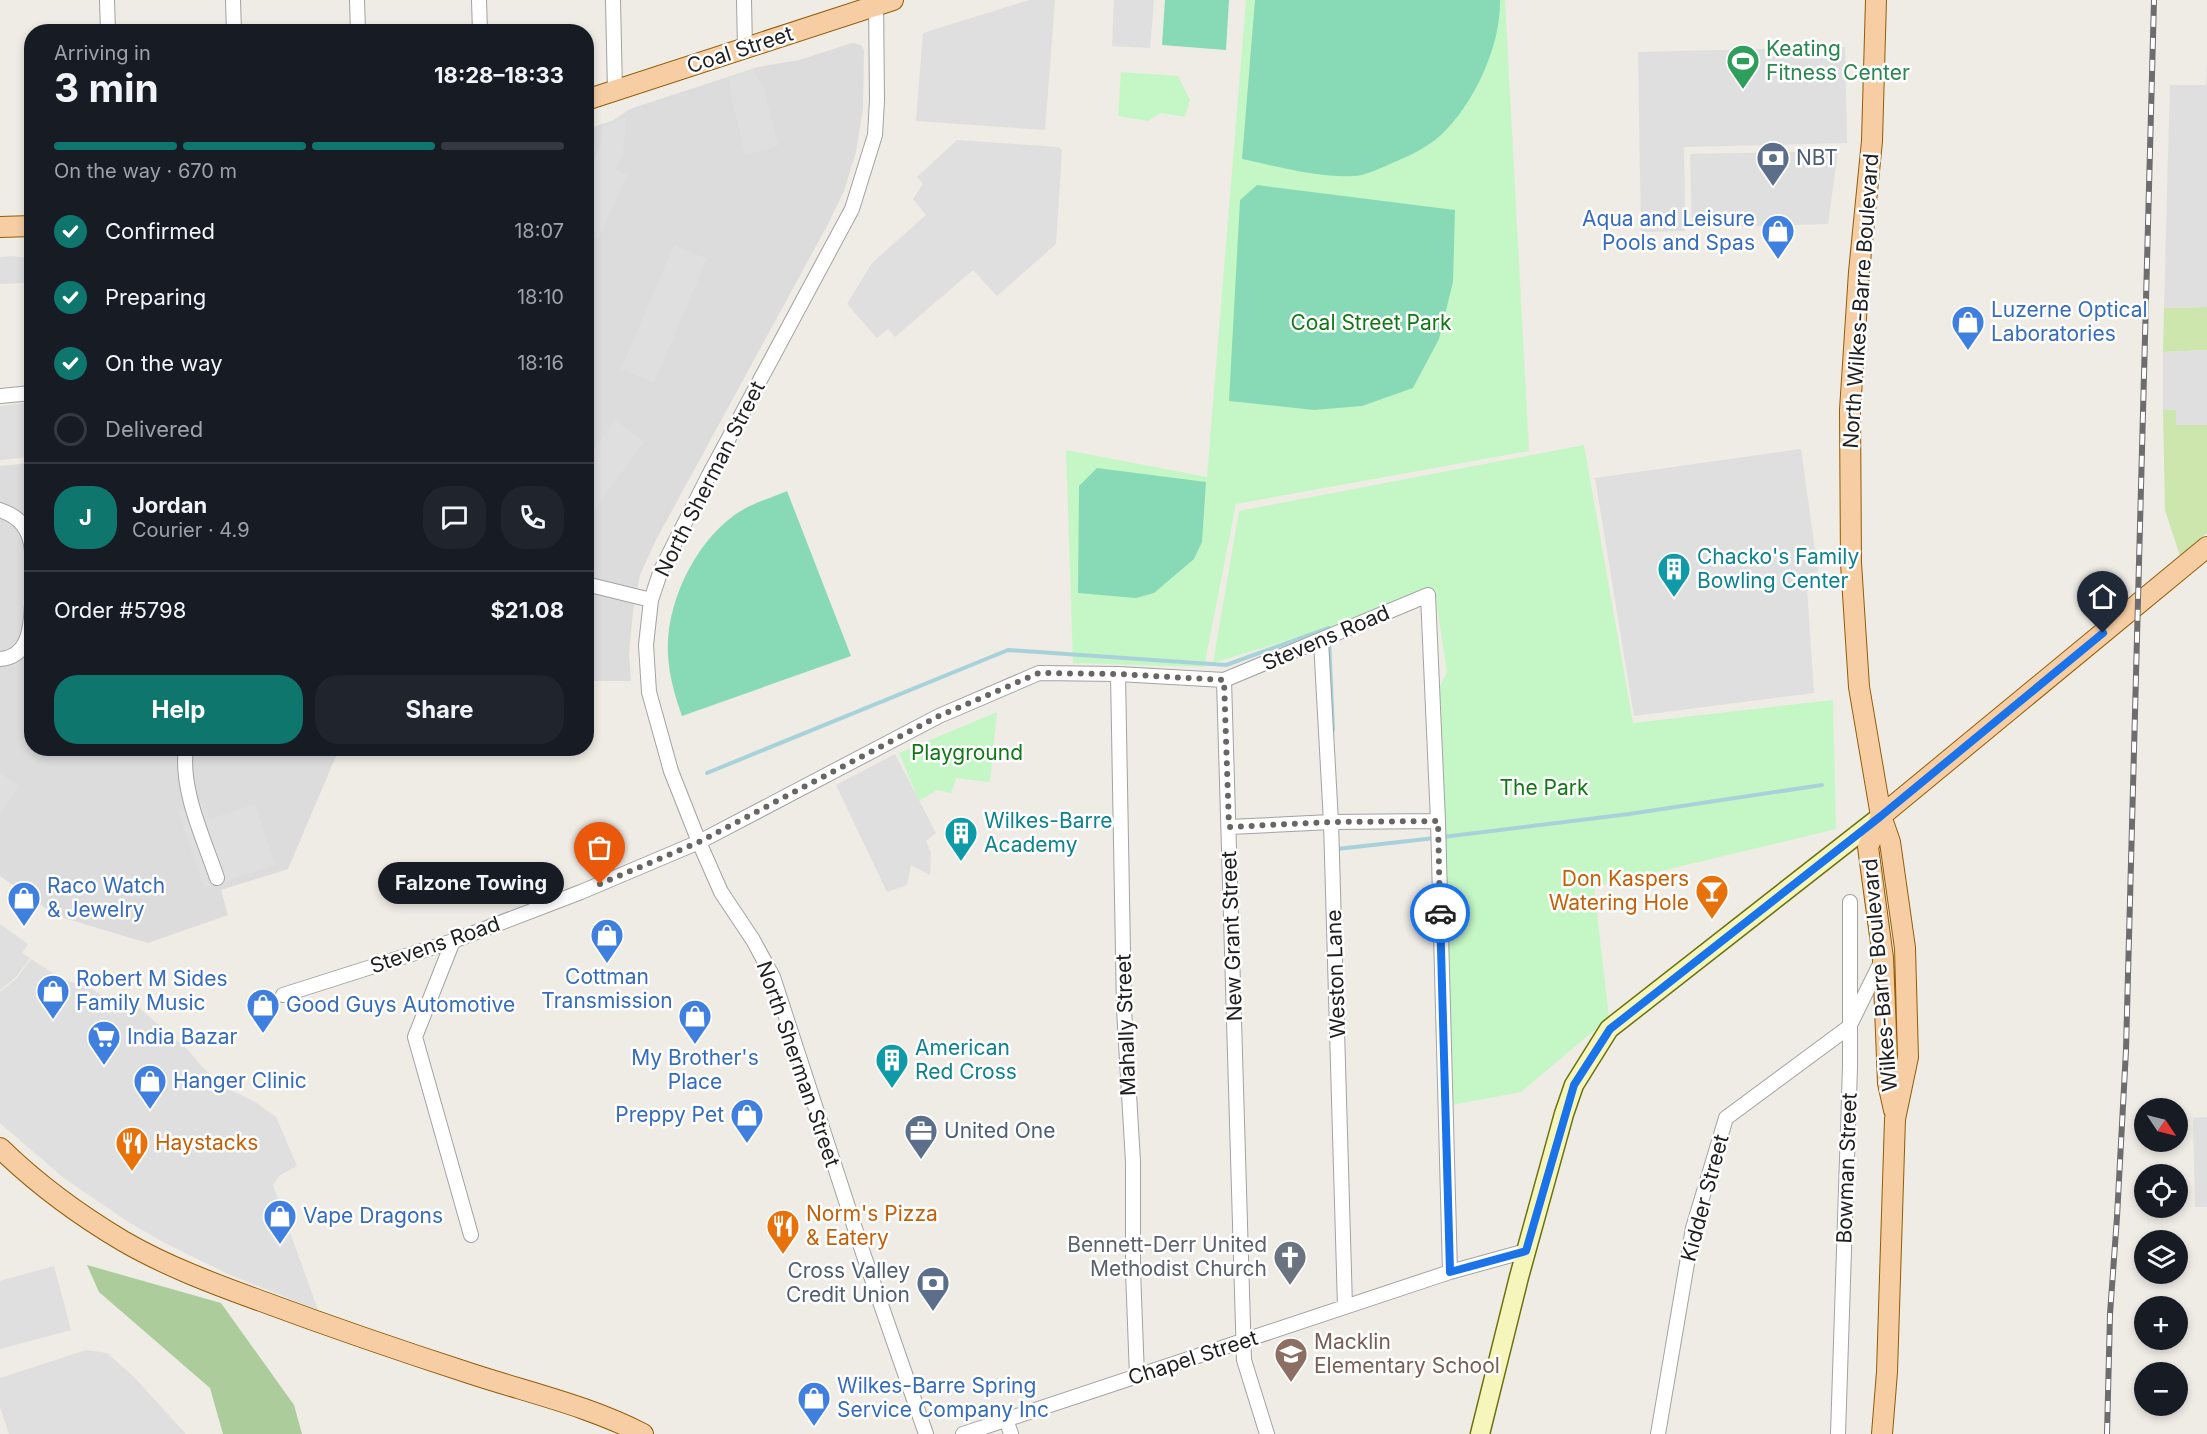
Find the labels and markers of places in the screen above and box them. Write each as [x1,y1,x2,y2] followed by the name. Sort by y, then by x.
[1766,36,1910,85] place label: Keating Fitness Center
[1725,43,1761,90] sports icon: Keating Fitness Center
[1755,140,1791,187] bank icon: NBT
[1796,145,1838,170] place label: NBT
[1582,206,1755,255] place label: Aqua and Leisure Pools and Spas
[1760,213,1796,260] shop icon: Aqua and Leisure Pools and Spas
[1991,297,2148,346] place label: Luzerne Optical Laboratories
[1950,304,1986,351] shop icon: Luzerne Optical Laboratories
[1697,544,1860,593] place label: Chacko's Family Bowling Center
[1656,551,1692,598] building icon: Chacko's Family Bowling Center
[2077,571,2128,633] pin
[984,808,1112,857] place label: Wilkes-Barre Academy
[943,815,979,862] building icon: Wilkes-Barre Academy
[574,822,625,884] pin
[378,863,564,905] callout: Falzone Towing
[1549,866,1689,915] place label: Don Kaspers Watering Hole
[47,873,165,922] place label: Raco Watch & Jewelry
[1694,873,1730,920] bar icon: Don Kaspers Watering Hole
[6,880,42,927] shop icon: Raco Watch & Jewelry
[589,917,625,964] shop icon: Cottman Transmission
[541,964,673,1013] place label: Cottman Transmission
[76,966,228,1015] place label: Robert M Sides Family Music
[35,973,71,1020] shop icon: Robert M Sides Family Music
[245,987,281,1034] shop icon: Good Guys Automotive
[286,992,515,1017] place label: Good Guys Automotive
[677,998,713,1045] shop icon: My Brother's Place
[86,1019,122,1066] supermarket icon: India Bazar
[127,1024,238,1049] place label: India Bazar
[915,1035,1017,1084] place label: American Red Cross
[874,1042,910,1089] building icon: American Red Cross
[631,1045,759,1094] place label: My Brother's Place
[132,1063,168,1110] shop icon: Hanger Clinic
[173,1068,307,1093] place label: Hanger Clinic
[729,1097,765,1144] shop icon: Preppy Pet
[615,1102,724,1127] place label: Preppy Pet
[903,1113,939,1160] office icon: United One
[944,1118,1056,1143] place label: United One
[114,1125,150,1172] restaurant icon: Haystacks
[155,1130,258,1155] place label: Haystacks
[262,1198,298,1245] shop icon: Vape Dragons
[806,1201,938,1250] place label: Norm's Pizza & Eatery
[303,1203,443,1228] place label: Vape Dragons
[765,1208,801,1255] restaurant icon: Norm's Pizza & Eatery
[1067,1232,1267,1281] place label: Bennett-Derr United Methodist Church
[1272,1239,1308,1286] church icon: Bennett-Derr United Methodist Church
[786,1258,910,1307] place label: Cross Valley Credit Union
[915,1265,951,1312] bank icon: Cross Valley Credit Union
[1314,1329,1500,1378] place label: Macklin Elementary School
[1273,1336,1309,1383] school or university icon: Macklin Elementary School
[837,1373,1049,1422] place label: Wilkes-Barre Spring Service Company Inc
[796,1380,832,1427] shop icon: Wilkes-Barre Spring Service Company Inc

